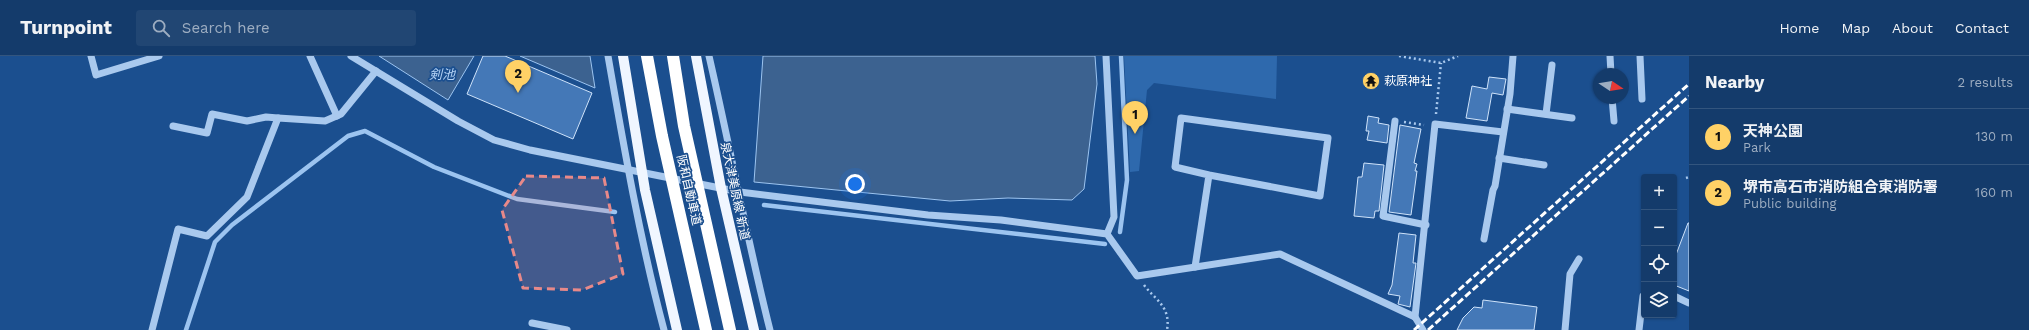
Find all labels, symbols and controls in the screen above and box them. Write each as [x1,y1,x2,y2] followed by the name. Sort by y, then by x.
[136,10,416,46] search box
[20,16,112,39] text: Turnpoint
[150,17,172,39] icon: search
[182,19,270,37] text: Search here
[1779,20,1819,36] text: Home
[1841,20,1870,36] text: Map
[1892,20,1933,36] text: About
[1955,20,2009,36] text: Contact
[505,60,531,93] pin: 2
[429,67,457,82] water label: 剣池
[1593,68,1629,104] north arrow
[1361,71,1381,91] temple icon: 萩原神社
[1705,72,1764,92] text: Nearby
[1384,74,1432,88] place label: 萩原神社
[1958,75,2013,90] text: 2 results
[1122,101,1148,134] pin: 1
[1743,122,1803,140] text: 天神公園
[1715,129,1721,144] text: 1
[1975,129,2013,144] text: 130 m
[1743,140,1771,155] text: Park
[718,141,752,241] street label: 泉大津美原線 新道
[674,153,704,227] street label: 阪和自動車道
[845,174,865,194] your location
[1641,174,1677,318] map controls
[1641,174,1677,210] button: +
[1743,178,1938,196] text: 堺市高石市消防組合東消防署
[1714,185,1722,200] text: 2
[1975,185,2013,200] text: 160 m
[1743,196,1836,211] text: Public building
[1641,210,1677,246] button: −
[1641,246,1677,282] button: locate
[1641,282,1677,318] button: layers

